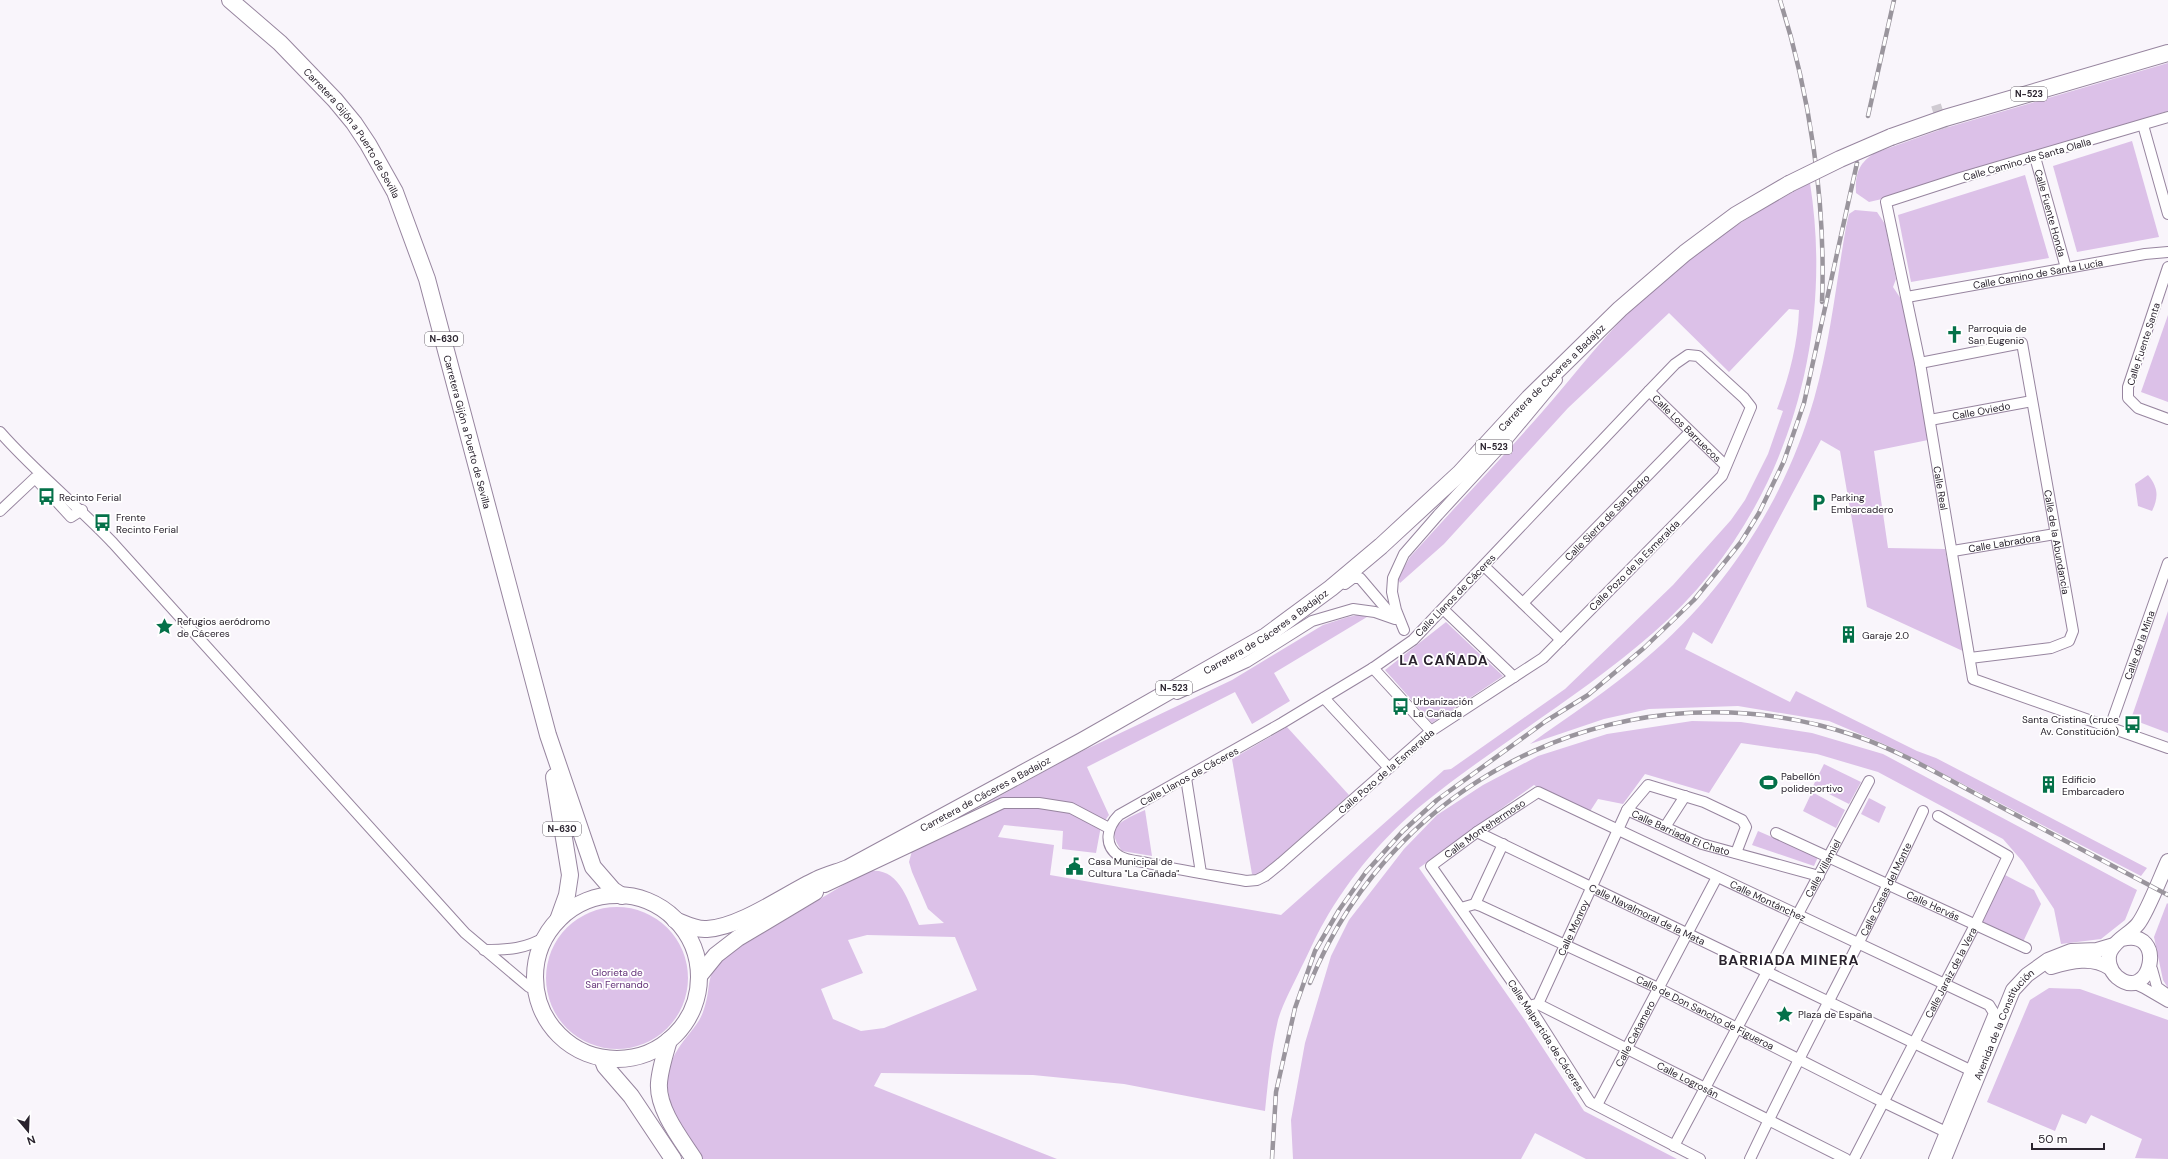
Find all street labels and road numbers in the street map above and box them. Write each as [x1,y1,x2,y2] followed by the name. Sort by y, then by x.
[301,65,403,200] street label: Carretera Gijón a Puerto de Sevilla
[2011,87,2047,101] road number: N-523
[1962,135,2093,184] street label: Calle Camino de Santa Olalla
[2032,168,2069,258] street label: Calle Fuente Honda
[1972,256,2104,292] street label: Calle Camino de Santa Lucía
[2124,301,2163,387] street label: Calle Fuente Santa
[1495,321,1608,434] street label: Carretera de Cáceres a Badajoz
[425,332,463,346] road number: N-630
[440,354,494,510] street label: Carretera Gijón a Puerto de Sevilla
[1649,392,1724,465] street label: Calle Los Barruecos
[1951,399,2011,423] street label: Calle Oviedo
[1476,440,1512,454] road number: N-523
[1930,465,1951,511] street label: Calle Real
[1562,471,1652,564] street label: Calle Sierra de San Pedro
[2041,489,2072,595] street label: Calle de la Abundancia
[1586,517,1683,614] street label: Calle Pozo de la Esmeralda
[1967,531,2041,555] street label: Calle Labradora
[1412,551,1498,640] street label: Calle Llanos de Cáceres
[1201,586,1331,677] street label: Carretera de Cáceres a Badajoz
[2121,609,2158,681] street label: Calle de la Mina
[1156,681,1192,695] road number: N-523
[1336,726,1437,817] street label: Calle Pozo de la Esmeralda
[1138,744,1241,809] street label: Calle Llanos de Cáceres
[918,753,1053,835] street label: Carretera de Cáceres a Badajoz
[1441,796,1528,861] street label: Calle Montehermoso
[1630,807,1731,858] street label: Calle Barriada El Chato
[543,822,581,836] road number: N-630
[1802,837,1844,900] street label: Calle Villamiel
[1857,840,1915,938] street label: Calle Casas del Monte
[1728,878,1808,925] street label: Calle Montánchez
[1587,881,1707,948] street label: Calle Navalmoral de la Mata
[1904,888,1962,924] street label: Calle Hervás
[1555,897,1592,958] street label: Calle Monroy
[1922,925,1980,1020] street label: Calle Jaraiz de la Vera
[1971,966,2037,1082] street label: Avenida de la Constitución
[1634,973,1776,1053] street label: Calle de Don Sancho de Figueroa
[1505,977,1587,1094] street label: Calle Malpartida de Cáceres
[1612,998,1658,1069] street label: Calle Cañamero
[1655,1059,1721,1101] street label: Calle Logrosán

